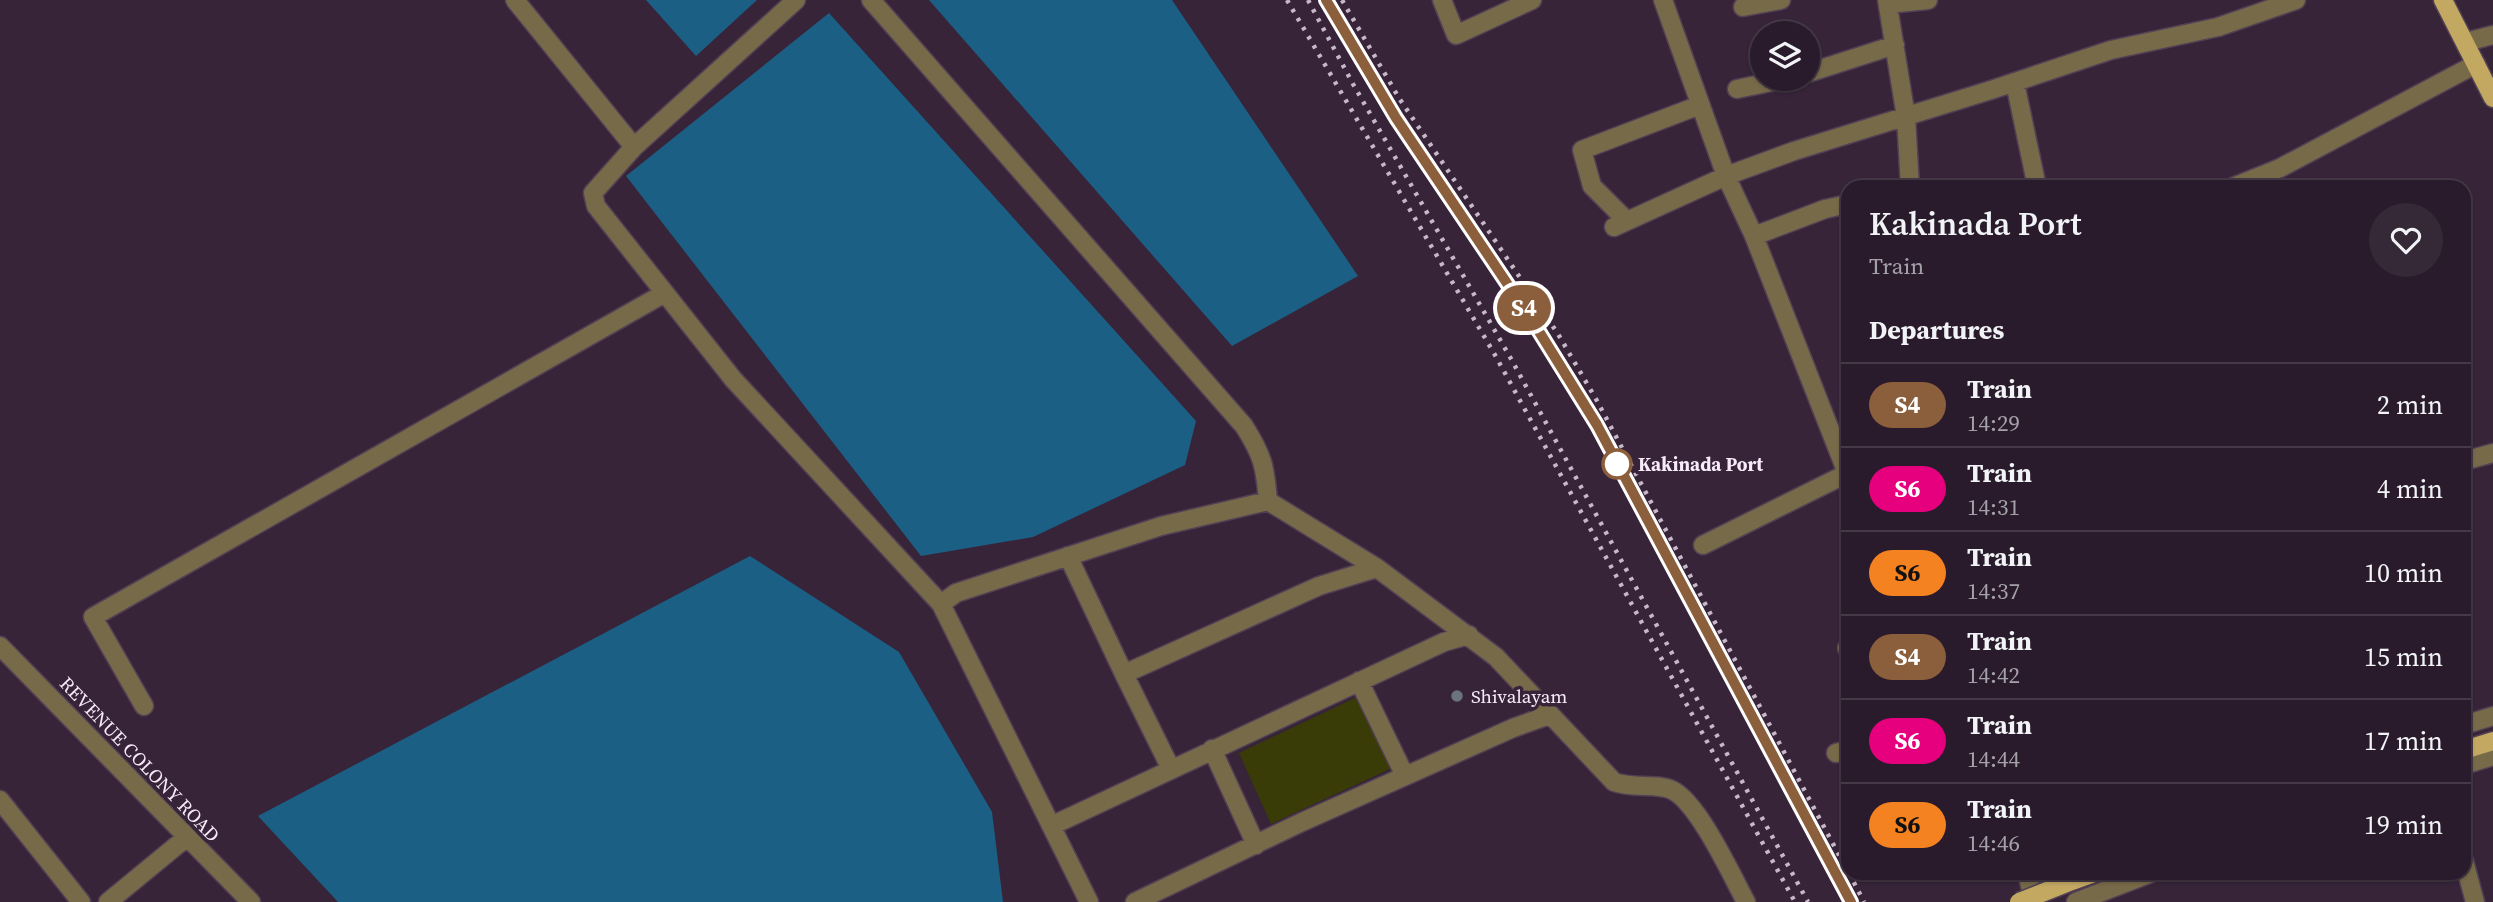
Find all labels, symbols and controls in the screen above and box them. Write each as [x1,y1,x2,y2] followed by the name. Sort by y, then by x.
[1750,21,1820,91] map controls
[1750,21,1820,91] button: layers
[1869,201,2082,246] text: Kakinada Port
[2369,203,2443,277] button: heart
[1869,250,1924,282] text: Train
[1492,285,1556,331] line badge: S4
[1511,291,1537,324] text: S4
[1869,312,2004,348] text: Departures
[1967,371,2032,407] text: Train
[2377,387,2443,423] text: 2 min
[1895,388,1921,421] text: S4
[1967,407,2020,439] text: 14:29
[1602,449,1632,479] marker: Kakinada Port
[1638,451,1763,477] place label: Kakinada Port
[1967,455,2032,491] text: Train
[2377,471,2443,507] text: 4 min
[1895,472,1921,505] text: S6
[1967,491,2020,523] text: 14:31
[1967,539,2032,575] text: Train
[2364,555,2443,591] text: 10 min
[1895,556,1921,589] text: S6
[1967,575,2020,607] text: 14:37
[1967,623,2032,659] text: Train
[2364,639,2443,675] text: 15 min
[1895,640,1921,673] text: S4
[1967,659,2020,691] text: 14:42
[54,671,226,847] street label: REVENUE COLONY ROAD
[1471,683,1567,709] place label: Shivalayam
[1449,688,1465,704] marker: Shivalayam
[1967,707,2032,743] text: Train
[2364,723,2443,759] text: 17 min
[1895,724,1921,757] text: S6
[1967,743,2020,775] text: 14:44
[1967,791,2032,827] text: Train
[2364,807,2443,843] text: 19 min
[1895,808,1921,841] text: S6
[1967,827,2020,859] text: 14:46

